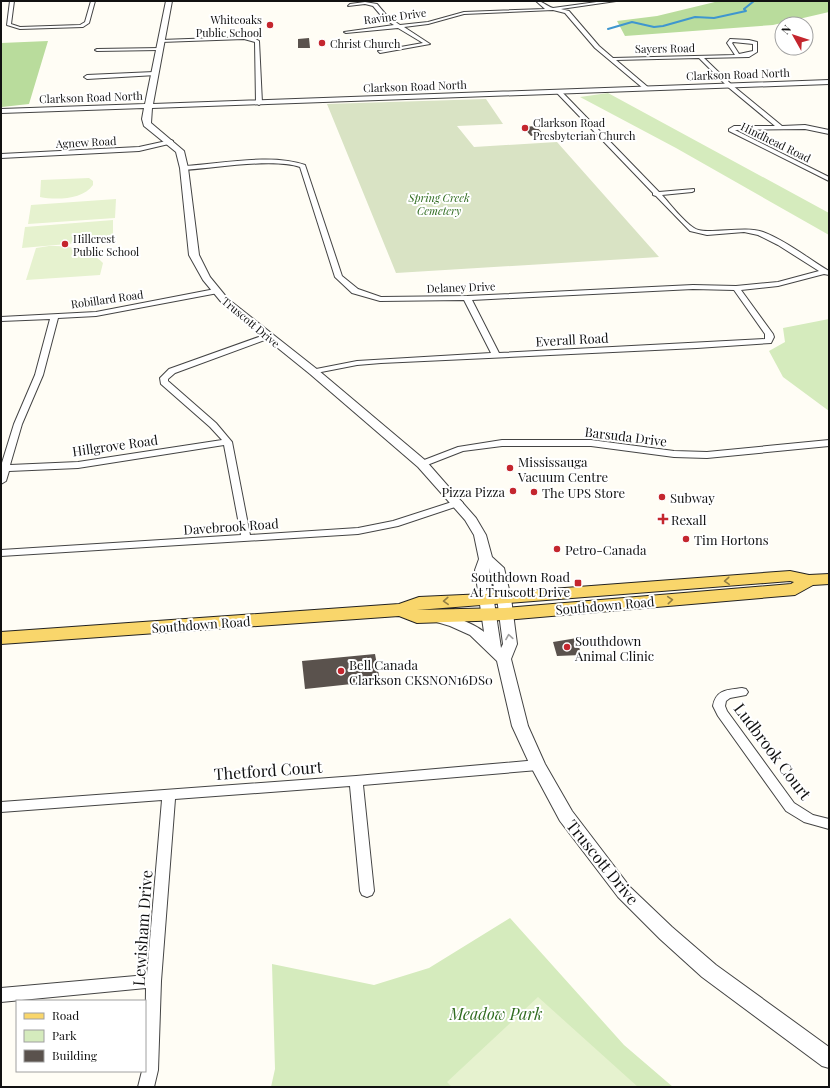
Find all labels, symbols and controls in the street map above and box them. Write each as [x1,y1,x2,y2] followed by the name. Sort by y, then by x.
[363,5,428,27] street label: Ravine Drive
[196,12,262,40] place label: Whiteoaks Public School
[774,16,814,56] north arrow
[265,20,275,30] marker: Whiteoaks Public School
[778,22,794,37] text: N
[330,36,401,51] place label: Christ Church
[317,38,327,48] marker: Christ Church
[635,40,696,56] street label: Sayers Road
[686,65,791,83] street label: Clarkson Road North
[363,77,468,95] street label: Clarkson Road North
[39,88,144,106] street label: Clarkson Road North
[533,115,636,143] place label: Clarkson Road Presbyterian Church
[738,119,814,166] street label: Hindhead Road
[520,123,530,133] marker: Clarkson Road Presbyterian Church
[54,133,117,151] street label: Agnew Road
[407,190,470,218] park label: Spring Creek Cemetery
[73,231,139,259] place label: Hillcrest Public School
[60,239,70,249] marker: Hillcrest Public School
[426,278,496,296] street label: Delaney Drive
[70,286,145,312] street label: Robillard Road
[219,293,283,351] street label: Truscott Drive
[535,329,609,349] street label: Everall Road
[584,423,668,450] street label: Barsuda Drive
[71,431,159,459] street label: Hillgrove Road
[517,453,608,485] place label: Mississauga Vacuum Centre
[505,463,515,473] marker: Mississauga Vacuum Centre
[441,483,506,500] place label: Pizza Pizza
[542,484,625,501] place label: The UPS Store
[508,486,518,496] marker: Pizza Pizza
[529,487,539,497] marker: The UPS Store
[670,489,715,506] place label: Subway
[657,492,667,502] marker: Subway
[671,511,707,528] place label: Rexall
[183,514,280,538] street label: Davebrook Road
[658,514,668,524] marker: Rexall
[694,531,769,548] place label: Tim Hortons
[681,534,691,544] marker: Tim Hortons
[565,541,647,558] place label: Petro-Canada
[552,544,562,554] marker: Petro-Canada
[469,568,570,600] place label: Southdown Road At Truscott Drive
[724,576,730,585] one-way arrow
[573,578,583,588] marker: Southdown Road At Truscott Drive
[555,592,656,618] street label: Southdown Road
[667,595,673,604] one-way arrow
[443,597,449,606] one-way arrow
[151,612,251,636] street label: Southdown Road
[574,632,654,664] place label: Southdown Animal Clinic
[505,634,514,640] one-way arrow
[562,642,572,652] marker: Southdown Animal Clinic
[349,656,493,688] place label: Bell Canada Clarkson CKSNON16DS0
[336,666,346,676] marker: Bell Canada Clarkson CKSNON16DS0
[730,699,816,804] street label: Ludbrook Court
[213,756,323,784] street label: Thetford Court
[562,815,644,909] street label: Truscott Drive
[127,869,157,987] street label: Lewisham Drive
[16,1000,146,1072] legend
[449,1003,542,1024] park label: Meadow Park
[52,1007,79,1023] text: Road
[52,1027,77,1043] text: Park
[52,1047,98,1063] text: Building

